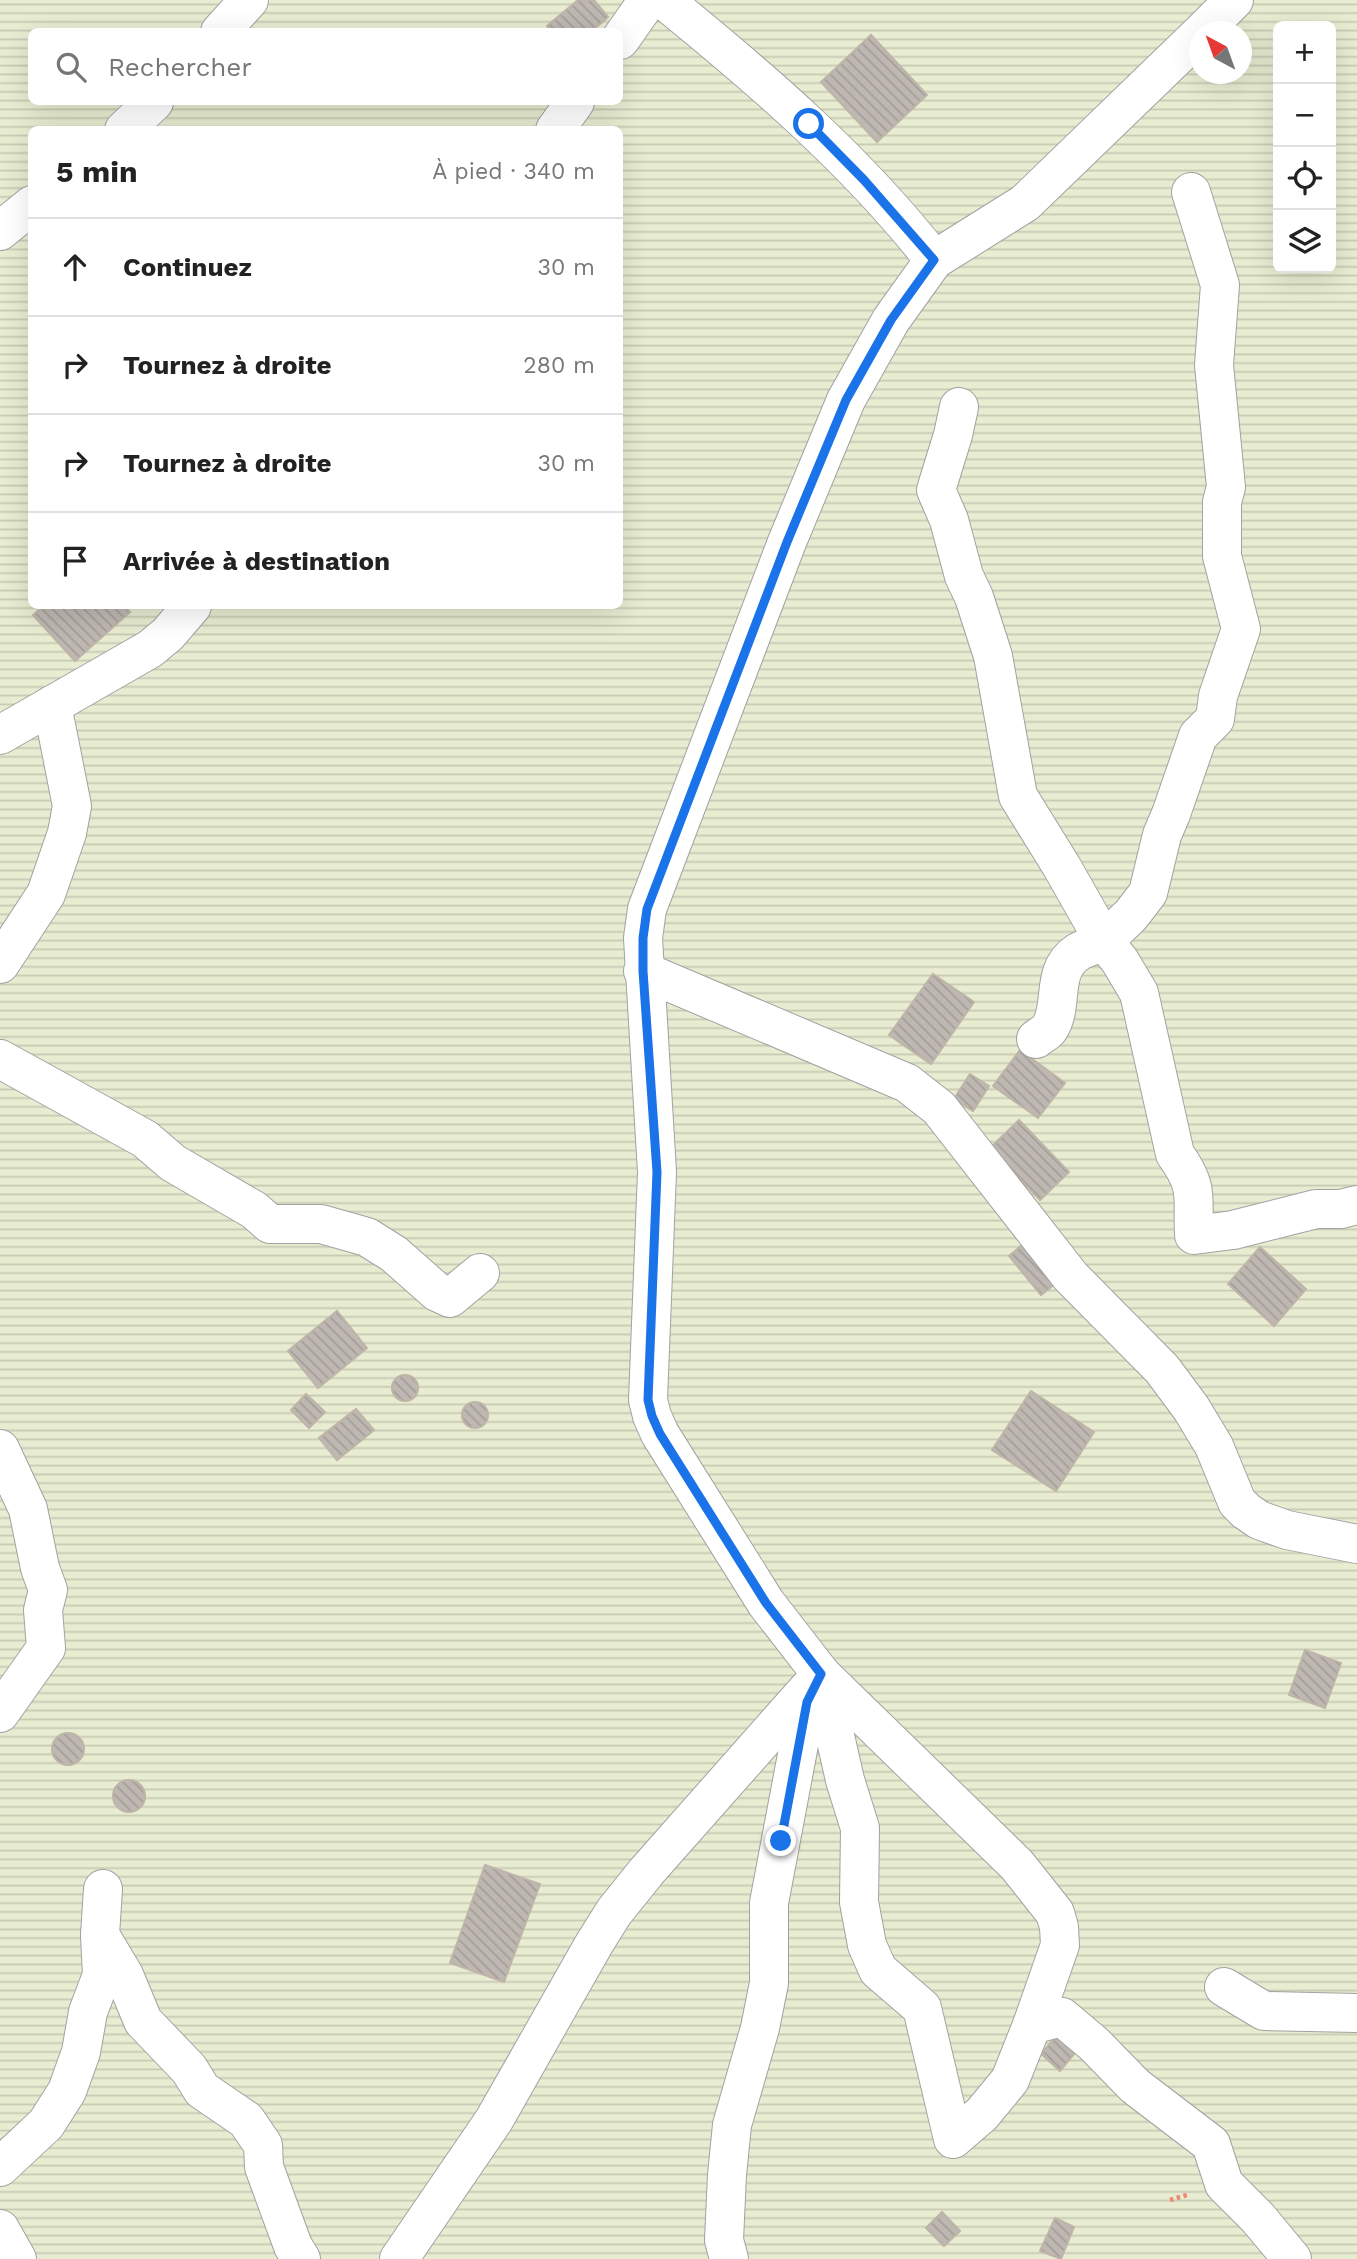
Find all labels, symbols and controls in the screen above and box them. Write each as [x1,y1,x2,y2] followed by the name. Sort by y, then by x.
[1189,21,1252,84] north arrow
[1273,21,1336,273] map controls
[1273,21,1336,84] button: +
[28,28,623,105] search box
[52,48,90,86] icon: search
[108,52,252,82] text: Rechercher
[1273,84,1336,147] button: −
[793,108,824,139] route start
[1273,147,1336,210] button: locate
[56,154,138,189] text: 5 min
[432,158,595,185] text: À pied · 340 m
[1273,210,1336,273] button: layers
[56,248,94,286] icon: ahead
[123,252,252,282] text: Continuez
[538,254,595,281] text: 30 m
[56,346,94,384] icon: right
[123,350,332,380] text: Tournez à droite
[523,352,595,379] text: 280 m
[56,444,94,482] icon: right
[123,448,332,478] text: Tournez à droite
[538,450,595,477] text: 30 m
[56,542,94,580] icon: arrive
[123,546,390,576] text: Arrivée à destination
[765,1825,796,1856] route end

